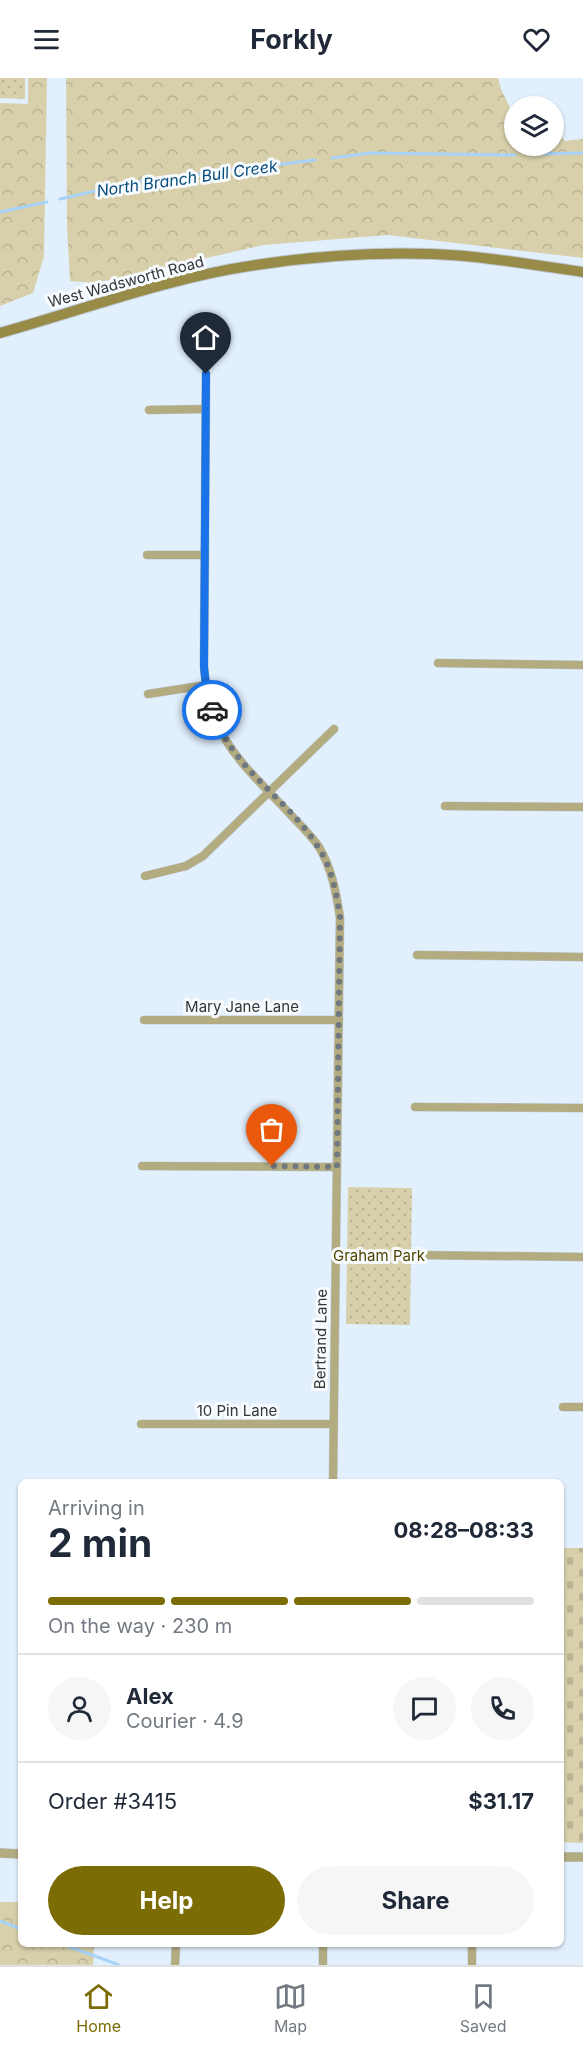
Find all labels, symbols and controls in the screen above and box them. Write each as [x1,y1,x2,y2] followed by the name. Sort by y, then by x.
[30,23,63,56] icon: menu
[250,23,333,56] text: Forkly
[520,23,553,56] icon: heart
[504,96,564,156] map controls
[504,96,564,156] button: layers
[95,155,279,201] water label: North Branch Bull Creek
[46,252,206,311] street label: West Wadsworth Road
[180,312,231,374] pin
[189,321,222,354] icon: home
[182,680,242,740] courier
[196,694,229,727] icon: car
[185,997,299,1016] street label: Mary Jane Lane
[246,1104,297,1166] pin
[255,1113,288,1146] icon: bag
[333,1246,426,1265] park label: Graham Park
[310,1289,331,1389] street label: Bertrand Lane
[197,1401,277,1420] street label: 10 Pin Lane
[48,1496,145,1520] text: Arriving in
[393,1517,534,1543] text: 08:28–08:33
[48,1519,152,1566] text: 2 min
[48,1614,232,1638] text: On the way · 230 m
[48,1677,111,1740] button: person
[393,1677,456,1740] button: chat
[471,1677,534,1740] button: phone
[126,1683,174,1709] text: Alex
[126,1709,244,1733] text: Courier · 4.9
[48,1788,177,1814] text: Order #3415
[468,1788,534,1814] text: $31.17
[48,1866,285,1935] button: Help
[297,1866,534,1935] button: Share
[76,1980,121,2036] tab: Home
[274,1980,307,2036] tab: Map
[460,1980,507,2036] tab: Saved

